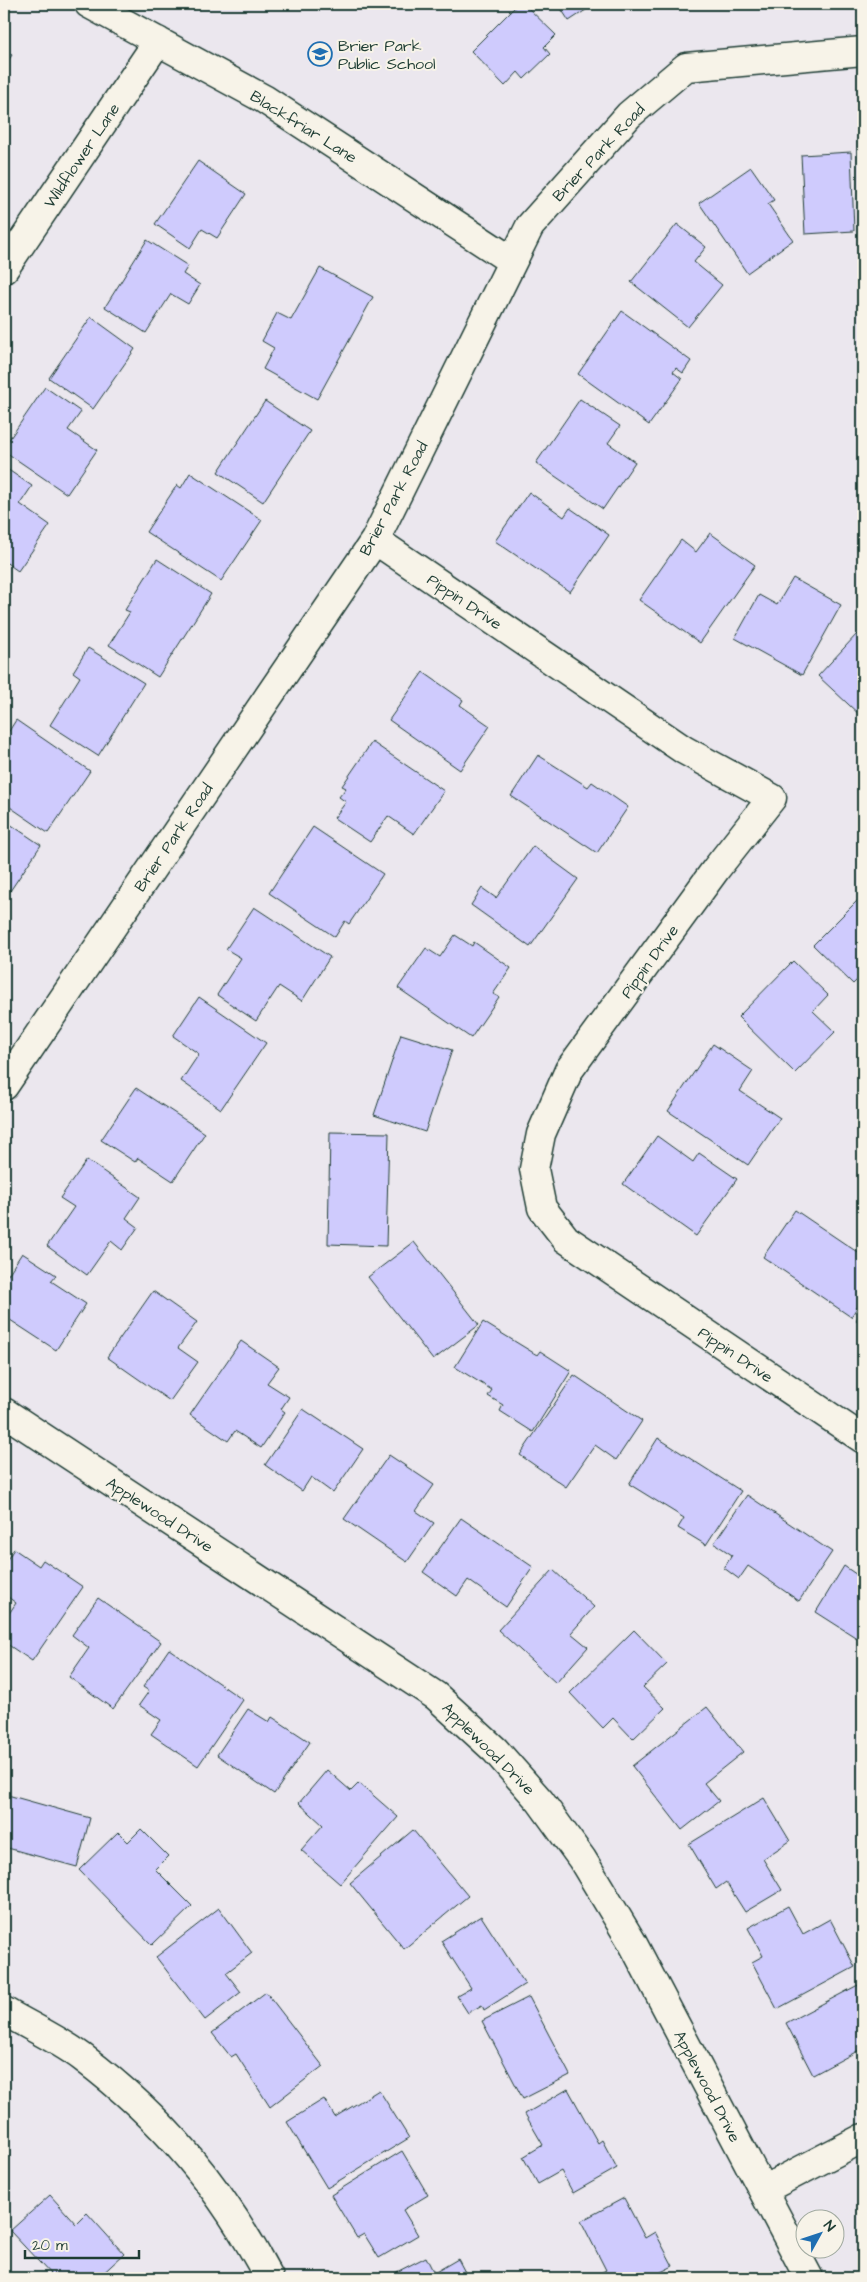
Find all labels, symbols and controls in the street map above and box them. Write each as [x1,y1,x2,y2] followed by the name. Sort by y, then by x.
[338,35,436,75] place label: Brier Park Public School
[307,41,333,67] school or university icon: Brier Park Public School
[246,85,361,169] street label: Blackfriar Lane
[39,99,125,212] street label: Wildflower Lane
[547,99,650,207] street label: Brier Park Road
[354,437,433,560] street label: Brier Park Road
[423,569,506,635] street label: Pippin Drive
[129,779,218,896] street label: Brier Park Road
[616,920,684,1003] street label: Pippin Drive
[694,1322,777,1388] street label: Pippin Drive
[102,1472,217,1558] street label: Applewood Drive
[437,1697,540,1800] street label: Applewood Drive
[668,2027,746,2146] street label: Applewood Drive
[794,2210,844,2260] north arrow
[819,2216,840,2236] text: N
[25,2227,139,2259] scale bar
[32,2235,68,2256] text: 20 m

